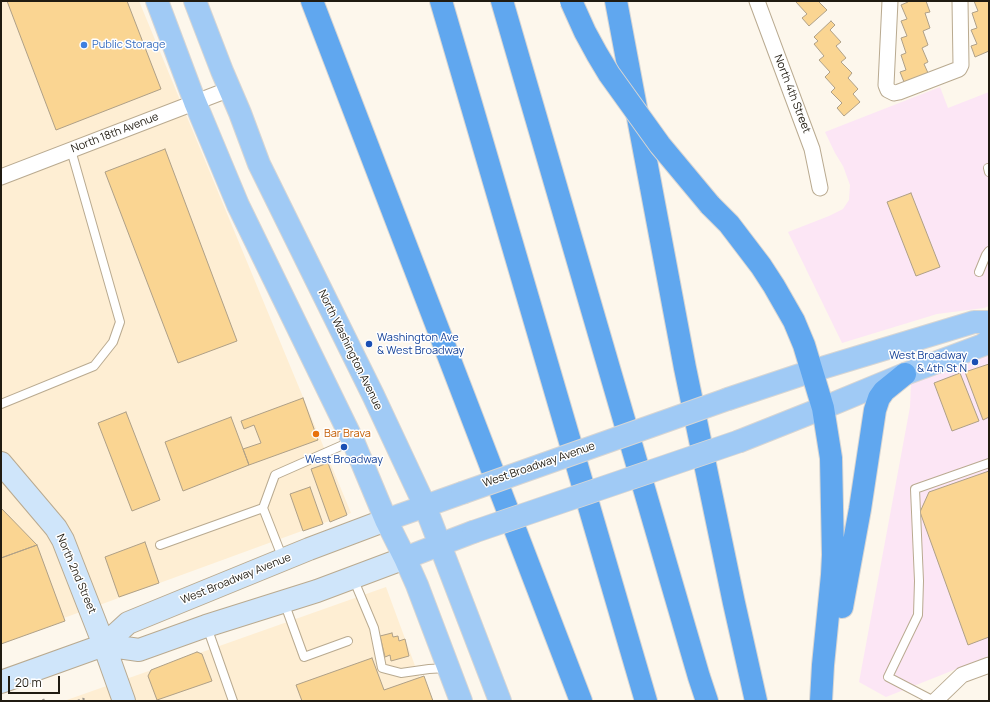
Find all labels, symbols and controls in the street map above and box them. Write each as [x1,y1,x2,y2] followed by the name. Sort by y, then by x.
[92,38,165,52] place label: Public Storage
[79,40,89,50] marker: Public Storage
[771,53,813,135] street label: North 4th Street
[69,110,161,156] street label: North 18th Avenue
[315,288,385,412] street label: North Washington Avenue
[377,331,464,357] place label: Washington Ave & West Broadway
[364,339,374,349] marker: Washington Ave & West Broadway
[889,349,967,375] place label: West Broadway & 4th St N
[970,357,980,367] marker: West Broadway & 4th St N
[324,427,371,441] place label: Bar Brava
[311,429,321,439] marker: Bar Brava
[481,440,597,490] street label: West Broadway Avenue
[339,442,349,452] marker: West Broadway
[305,453,383,467] place label: West Broadway
[53,532,99,616] street label: North 2nd Street
[179,551,293,607] street label: West Broadway Avenue
[10,668,62,694] scale bar
[15,674,42,691] text: 20 m

